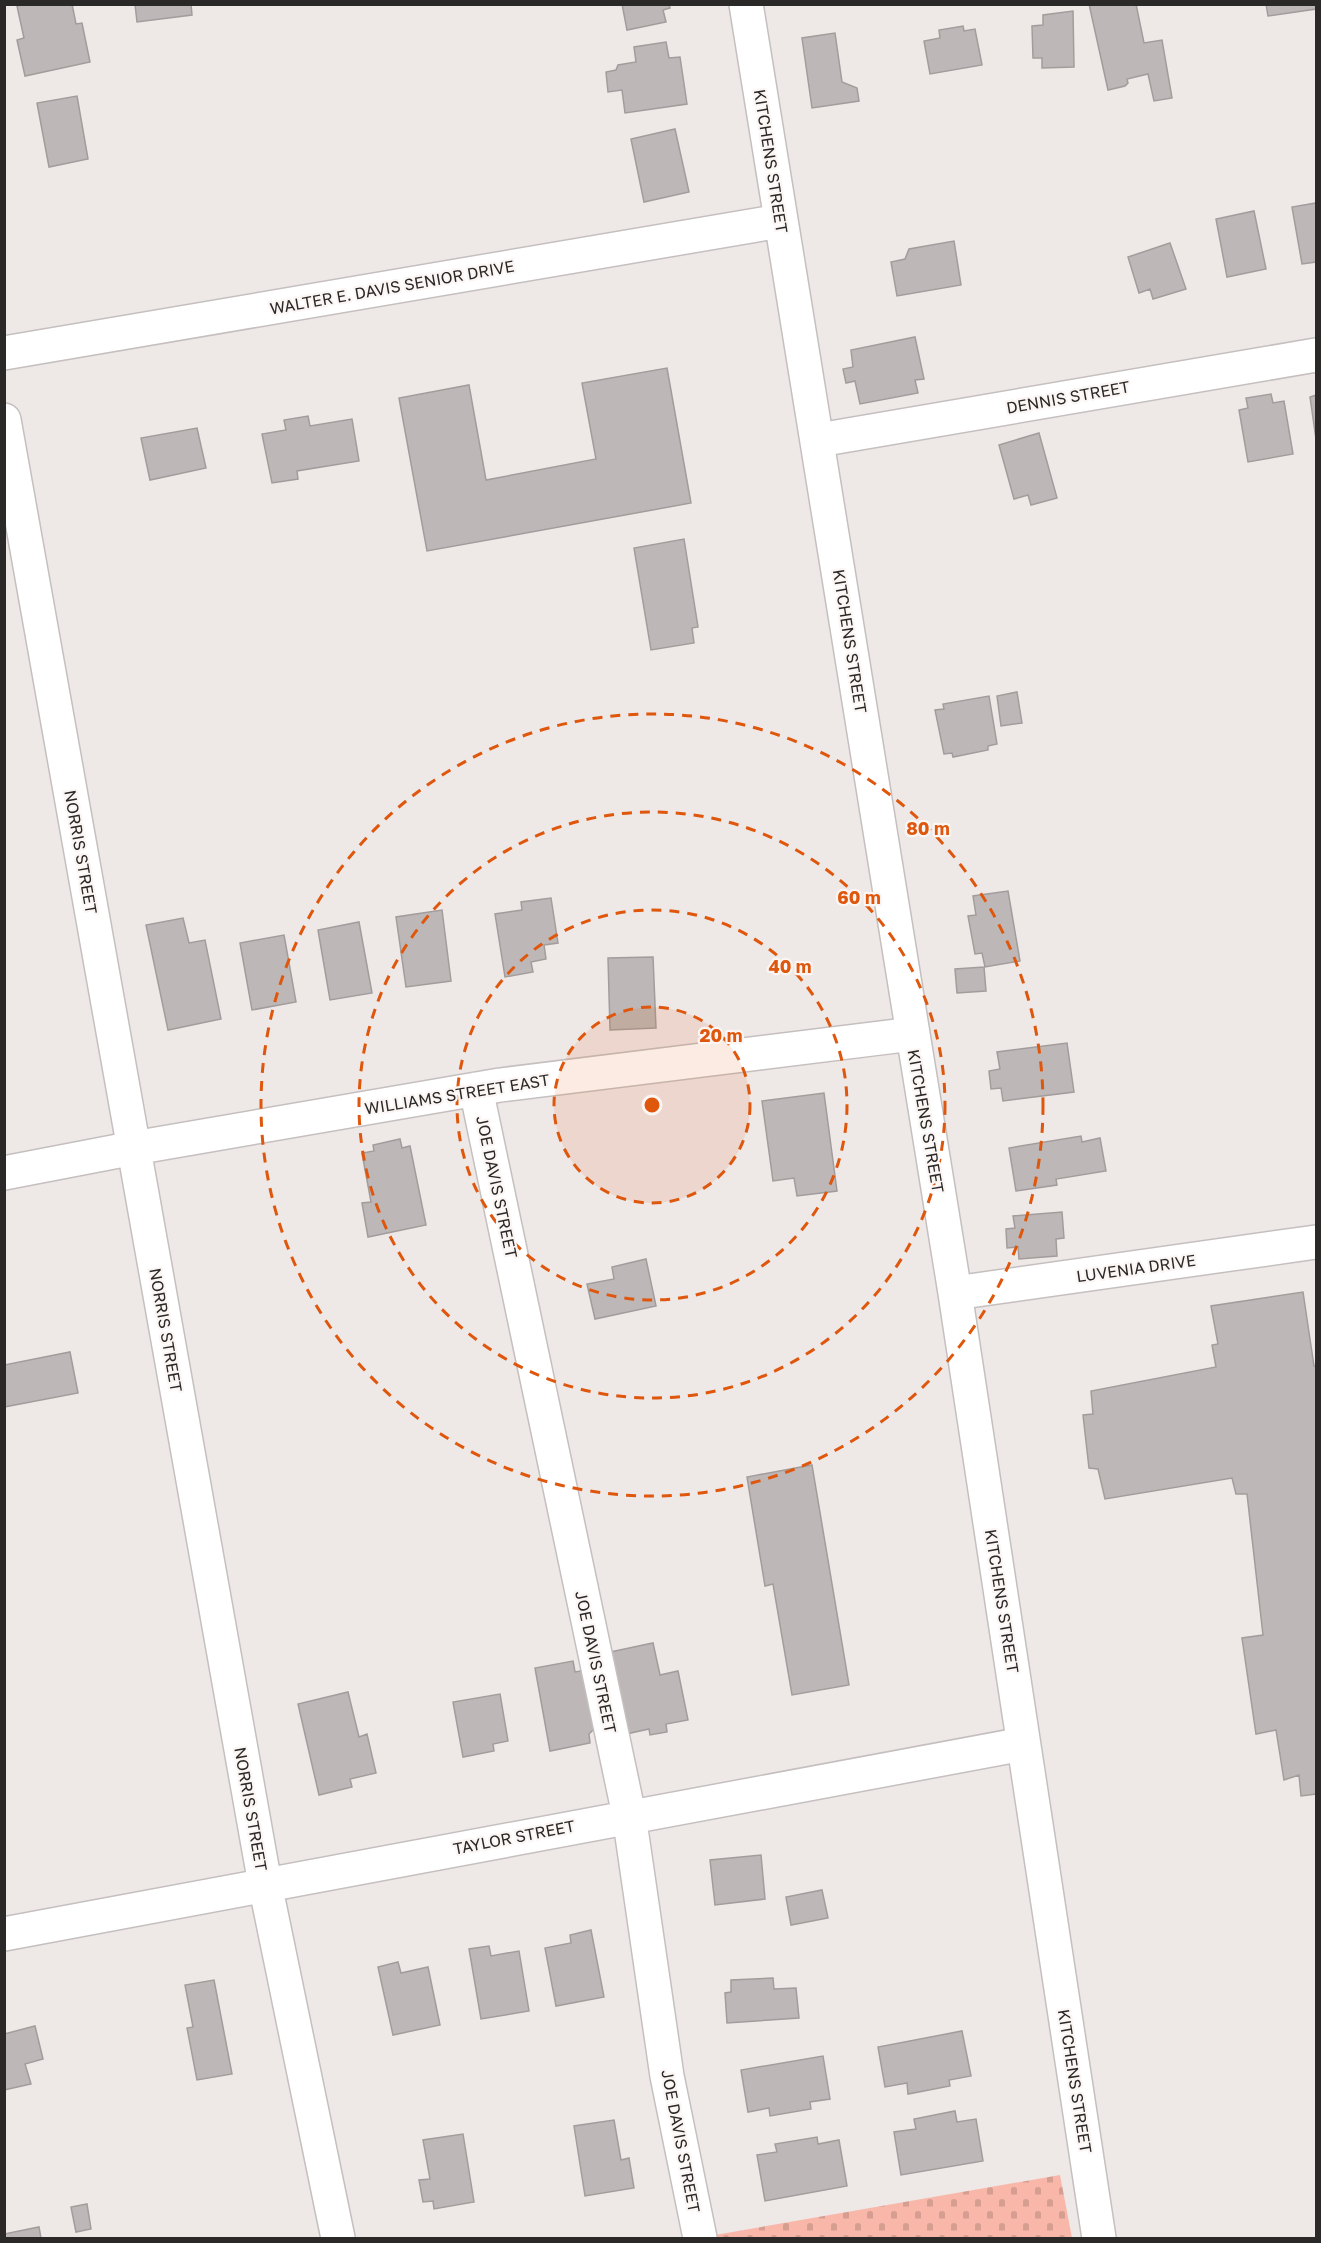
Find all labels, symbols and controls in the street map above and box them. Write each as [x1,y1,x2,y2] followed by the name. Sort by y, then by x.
[750,88,792,234] street label: KITCHENS STREET
[268,256,516,318] street label: WALTER E. DAVIS SENIOR DRIVE
[1005,376,1131,418] street label: DENNIS STREET
[829,568,871,714] street label: KITCHENS STREET
[60,788,102,916] street label: NORRIS STREET
[906,817,950,839] text: 80 m
[837,886,881,908] text: 60 m
[768,955,812,977] text: 40 m
[700,1024,742,1046] text: 20 m
[904,1048,948,1194] street label: KITCHENS STREET
[363,1069,551,1119] street label: WILLIAMS STREET EAST
[642,1095,662,1115] centre of rings
[472,1114,522,1260] street label: JOE DAVIS STREET
[1075,1250,1197,1286] street label: LUVENIA DRIVE
[145,1266,187,1394] street label: NORRIS STREET
[981,1528,1023,1674] street label: KITCHENS STREET
[571,1589,621,1735] street label: JOE DAVIS STREET
[230,1745,272,1873] street label: NORRIS STREET
[451,1815,577,1859] street label: TAYLOR STREET
[1054,2008,1096,2154] street label: KITCHENS STREET
[657,2068,705,2214] street label: JOE DAVIS STREET

